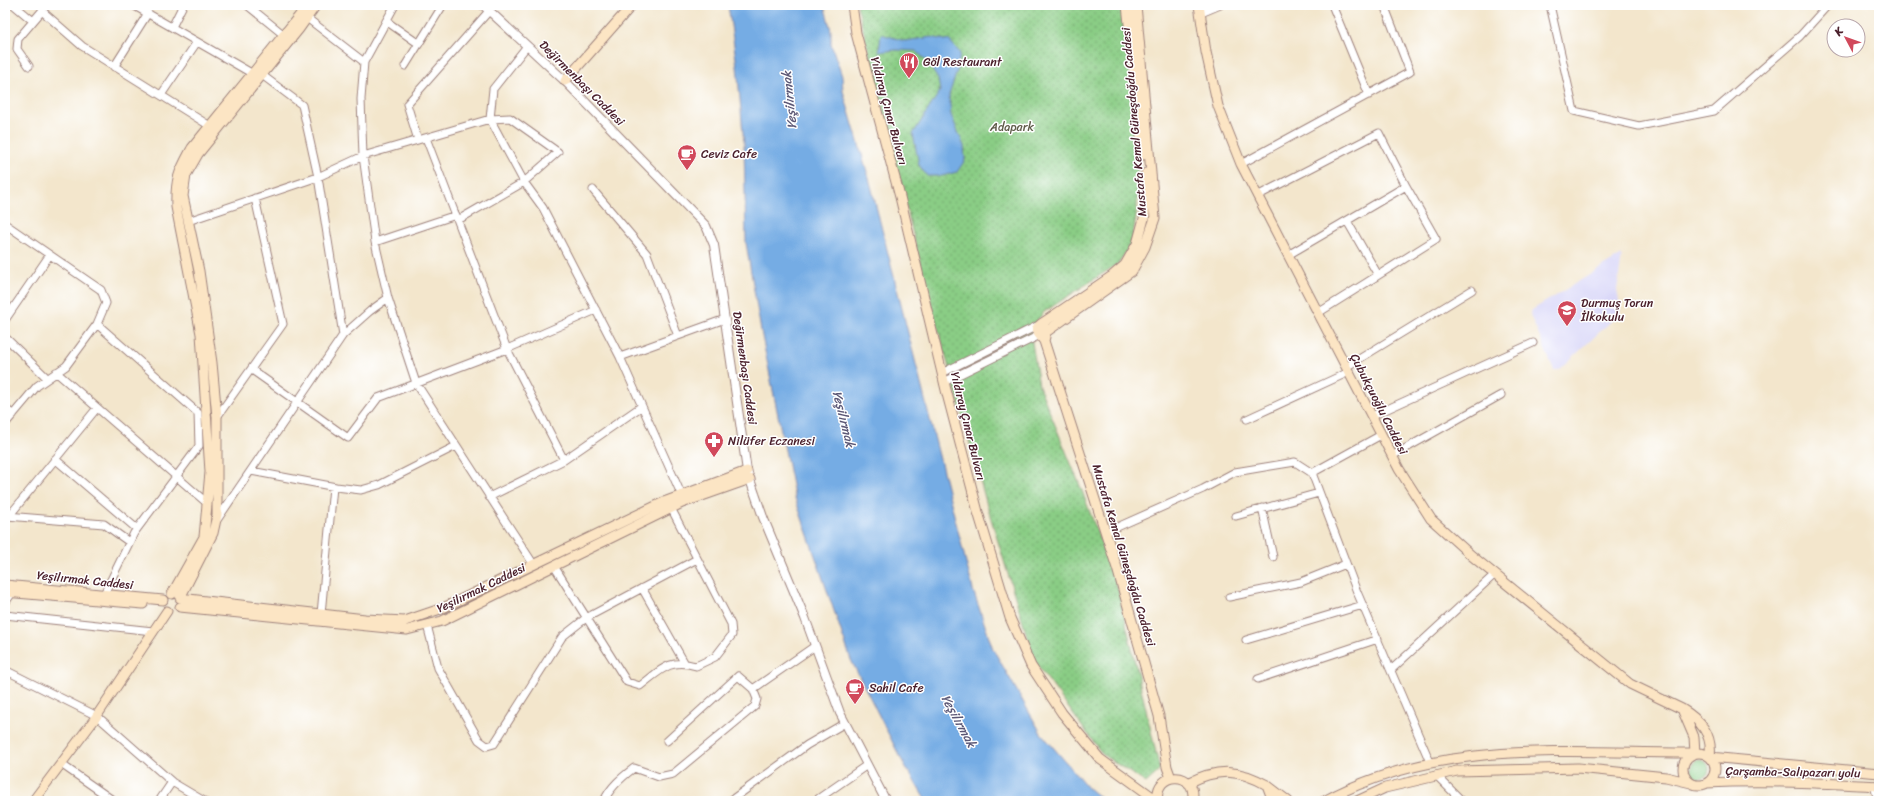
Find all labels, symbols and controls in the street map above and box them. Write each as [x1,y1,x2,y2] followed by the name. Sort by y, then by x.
[1826,18,1866,58] north arrow
[1829,22,1849,41] text: K
[1115,26,1153,218] street label: Mustafa Kemal Güneşdoğdu Caddesi
[534,35,631,132] street label: Değirmenbaşı Caddesi
[898,51,920,79] restaurant icon: Göl Restaurant
[923,51,1003,73] place label: Göl Restaurant
[864,54,914,168] street label: Yıldıray Çınar Bulvarı
[774,69,803,130] water label: Yeşilırmak
[989,116,1035,138] park label: Adapark
[676,143,698,171] cafe icon: Ceviz Cafe
[701,143,757,165] place label: Ceviz Cafe
[1580,292,1654,328] place label: Durmuş Torun İlkokulu
[1556,299,1578,327] school or university icon: Durmuş Torun İlkokulu
[726,310,764,427] street label: Değirmenbaşı Caddesi
[1344,349,1414,459] street label: Çubukçuoğlu Caddesi
[944,369,992,483] street label: Yıldıray Çınar Bulvarı
[826,388,862,451] water label: Yeşilırmak
[703,430,725,458] pharmacy icon: Nilüfer Eczanesi
[728,430,815,452] place label: Nilüfer Eczanesi
[1086,461,1162,650] street label: Mustafa Kemal Güneşdoğdu Caddesi
[433,557,530,619] street label: Yeşilırmak Caddesi
[36,564,135,596] street label: Yeşilırmak Caddesi
[844,677,866,705] cafe icon: Sahil Cafe
[869,677,924,699] place label: Sahil Cafe
[935,690,984,753] water label: Yeşilırmak
[1725,760,1861,784] street label: Çarşamba-Salıpazarı yolu

